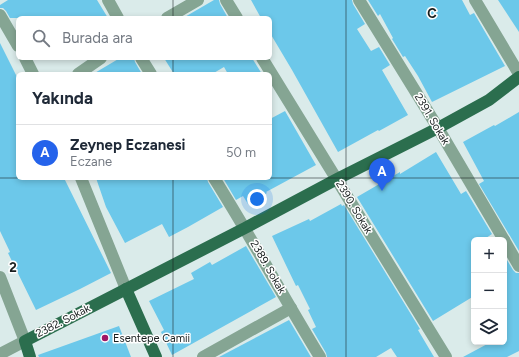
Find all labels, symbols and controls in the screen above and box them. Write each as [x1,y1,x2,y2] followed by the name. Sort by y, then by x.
[427,6,437,21] text: C
[16,16,272,60] search box
[30,27,52,49] icon: search
[62,29,133,47] text: Burada ara
[32,88,93,108] text: Yakında
[412,91,453,147] street label: 2391. Sokak
[70,136,185,154] text: Zeynep Eczanesi
[40,145,50,160] text: A
[226,145,256,160] text: 50 m
[70,154,112,169] text: Eczane
[369,158,395,191] pin: A
[333,178,375,237] street label: 2390. Sokak
[247,189,267,209] your location
[471,237,507,345] map controls
[471,237,507,273] button: +
[248,238,289,297] street label: 2389. Sokak
[9,260,17,275] text: 2
[471,273,507,309] button: −
[34,301,93,340] street label: 2382. Sokak
[471,309,507,345] button: layers
[113,332,190,345] place label: Esentepe Camii
[100,333,110,343] marker: Esentepe Camii

